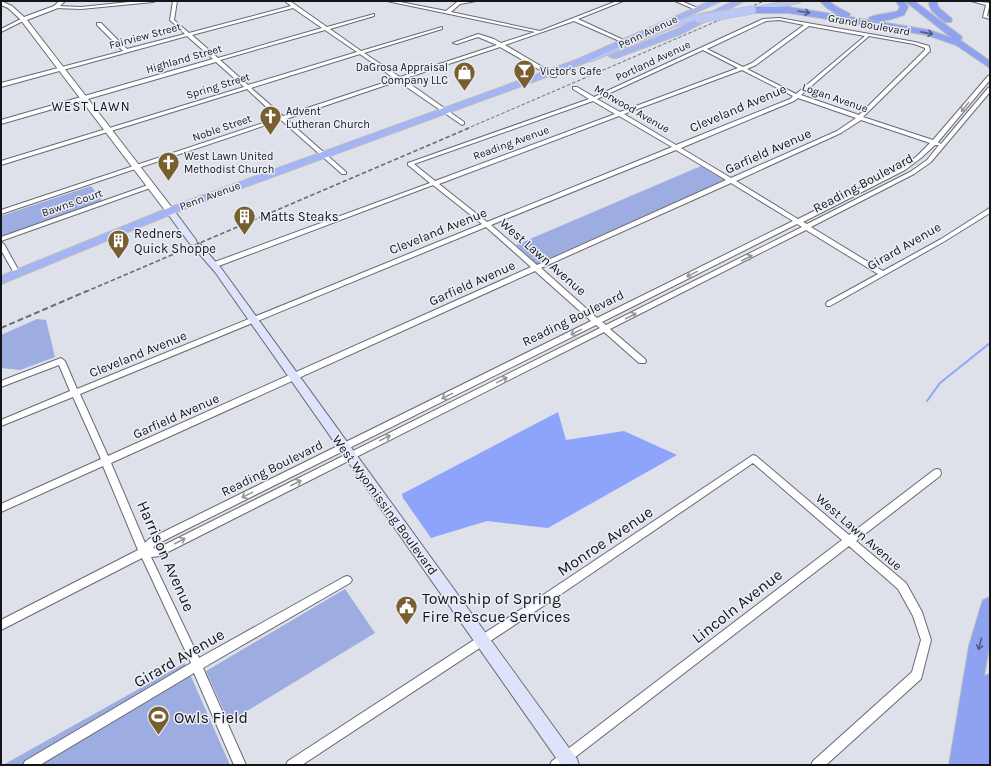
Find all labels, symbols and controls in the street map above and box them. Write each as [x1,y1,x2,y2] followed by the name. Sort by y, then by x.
[797,8,810,16] one-way arrow
[827,11,911,39] street label: Grand Boulevard
[616,12,680,51] street label: Penn Avenue
[108,20,182,52] street label: Fairview Street
[920,29,933,37] one-way arrow
[613,38,693,84] street label: Portland Avenue
[144,42,224,76] street label: Highland Street
[512,58,538,91] bar icon: Victor's Cafe
[451,60,477,93] shop icon: DaGrosa Appraisal Company LLC
[356,61,448,87] place label: DaGrosa Appraisal Company LLC
[540,65,602,78] place label: Victor's Cafe
[185,70,251,102] street label: Spring Street
[687,81,789,135] street label: Cleveland Avenue
[800,81,870,115] street label: Logan Avenue
[592,82,672,136] street label: Morwood Avenue
[51,99,131,114] district label: WEST LAWN
[960,101,969,112] one-way arrow
[258,104,284,137] church icon: Advent Lutheran Church
[286,105,370,131] place label: Advent Lutheran Church
[191,112,253,144] street label: Noble Street
[471,123,551,163] street label: Reading Avenue
[723,125,814,177] street label: Garfield Avenue
[156,149,182,182] church icon: West Lawn United Methodist Church
[184,150,274,176] place label: West Lawn United Methodist Church
[810,150,916,216] street label: Reading Boulevard
[178,179,243,213] street label: Penn Avenue
[40,187,104,219] street label: Bawns Court
[232,203,258,236] building icon: Matts Steaks
[387,205,489,257] street label: Cleveland Avenue
[260,209,339,224] place label: Matts Steaks
[497,216,589,299] street label: West Lawn Avenue
[865,219,944,273] street label: Girard Avenue
[134,226,216,256] place label: Redners Quick Shoppe
[106,227,132,260] building icon: Redners Quick Shoppe
[741,254,753,261] one-way arrow
[427,257,518,309] street label: Garfield Avenue
[686,271,698,278] one-way arrow
[520,287,626,349] street label: Reading Boulevard
[624,312,636,319] one-way arrow
[87,328,189,380] street label: Cleveland Avenue
[570,328,582,336] one-way arrow
[495,376,507,383] one-way arrow
[131,390,222,442] street label: Garfield Avenue
[441,393,453,400] one-way arrow
[329,432,441,578] street label: West Wyomissing Boulevard
[379,434,391,441] one-way arrow
[219,437,325,499] street label: Reading Boulevard
[290,479,302,486] one-way arrow
[813,491,905,574] street label: West Lawn Avenue
[241,492,253,499] one-way arrow
[133,498,199,614] street label: Harrison Avenue
[554,502,656,580] street label: Monroe Avenue
[174,537,186,545] one-way arrow
[688,565,786,647] street label: Lincoln Avenue
[422,589,571,626] place label: Township of Spring Fire Rescue Services
[394,594,420,627] public building icon: Township of Spring Fire Rescue Services
[130,624,228,692] street label: Girard Avenue
[976,637,984,650] one-way arrow
[145,704,171,737] sports icon: Owls Field
[174,708,248,727] place label: Owls Field

